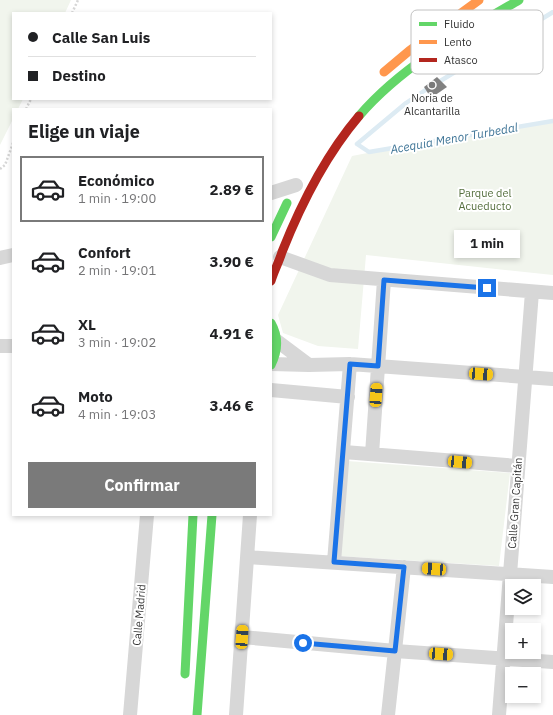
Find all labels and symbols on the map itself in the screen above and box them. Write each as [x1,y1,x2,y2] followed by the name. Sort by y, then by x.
[411,10,543,74] legend
[444,17,475,31] text: Fluido
[444,35,472,49] text: Lento
[444,53,478,67] text: Atasco
[427,80,437,90] marker: Noria de Alcantarilla
[404,91,460,118] place label: Noria de Alcantarilla
[388,119,520,157] water label: Acequia Menor Turbedal
[458,186,512,213] park label: Parque del Acueducto
[454,230,520,258] callout: 1 min
[478,279,496,297] route end
[469,367,493,381] car
[369,383,383,407] car
[448,455,472,469] car
[505,457,525,549] street label: Calle Gran Capitán
[422,562,446,576] car
[129,584,149,646] street label: Calle Madrid
[235,625,249,649] car
[294,634,312,652] route start
[429,647,453,661] car

